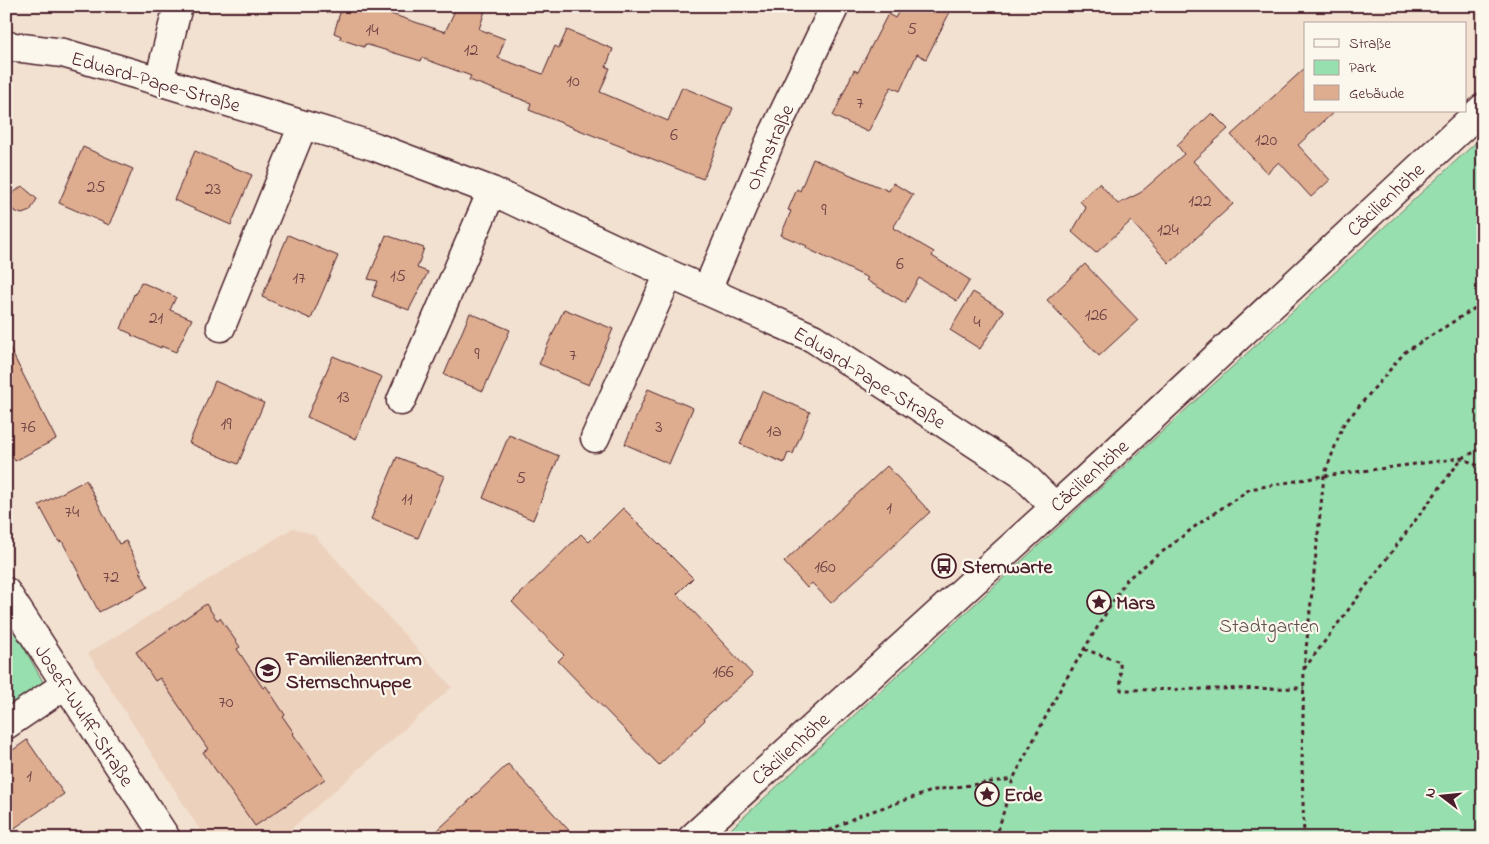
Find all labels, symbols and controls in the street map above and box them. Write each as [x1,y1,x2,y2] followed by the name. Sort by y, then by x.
[907,17,917,43] house number: 5
[365,18,379,44] house number: 14
[1304,22,1466,112] legend
[1349,33,1391,55] text: Straße
[464,38,478,64] house number: 12
[67,45,243,121] street label: Eduard-Pape-Straße
[1349,57,1377,79] text: Park
[566,69,580,95] house number: 10
[1349,83,1405,105] text: Gebäude
[856,91,864,117] house number: 7
[739,100,803,196] street label: Ohmstraße
[670,123,678,149] house number: 6
[1255,128,1277,154] house number: 120
[1341,157,1432,245] street label: Cäcilienhöhe
[86,175,106,201] house number: 25
[205,177,221,203] house number: 23
[1188,189,1212,215] house number: 122
[821,198,827,224] house number: 9
[1157,218,1180,244] house number: 124
[896,252,904,278] house number: 6
[390,264,406,290] house number: 15
[292,266,306,292] house number: 17
[1085,303,1107,329] house number: 126
[149,306,164,332] house number: 21
[973,310,981,336] house number: 4
[787,320,951,438] street label: Eduard-Pape-Straße
[474,342,480,368] house number: 9
[569,343,577,369] house number: 7
[336,385,350,411] house number: 13
[220,412,232,438] house number: 19
[20,415,36,441] house number: 76
[655,415,663,441] house number: 3
[766,419,782,445] house number: 1a
[1045,434,1136,520] street label: Cäcilienhöhe
[516,466,526,492] house number: 5
[401,487,413,513] house number: 11
[886,496,892,522] house number: 1
[65,500,80,526] house number: 74
[931,553,957,579] bus stop icon: Sternwarte
[962,554,1053,583] place label: Sternwarte
[814,555,836,581] house number: 160
[103,565,119,591] house number: 72
[1086,589,1112,615] place icon: Mars
[1116,590,1155,619] place label: Mars
[1219,613,1319,643] park label: Stadtgarten
[26,640,140,793] street label: Josef-Wulff-Straße
[285,646,422,698] place label: Familienzentrum Sternschnuppe
[255,657,281,683] school or university icon: Familienzentrum Sternschnuppe
[712,660,734,686] house number: 166
[218,690,234,716] house number: 70
[746,707,837,793] street label: Cäcilienhöhe
[26,764,32,790] house number: 1
[1416,772,1466,822] north arrow
[974,781,1000,807] place icon: Erde
[1004,782,1044,811] place label: Erde
[1420,785,1442,800] text: N

